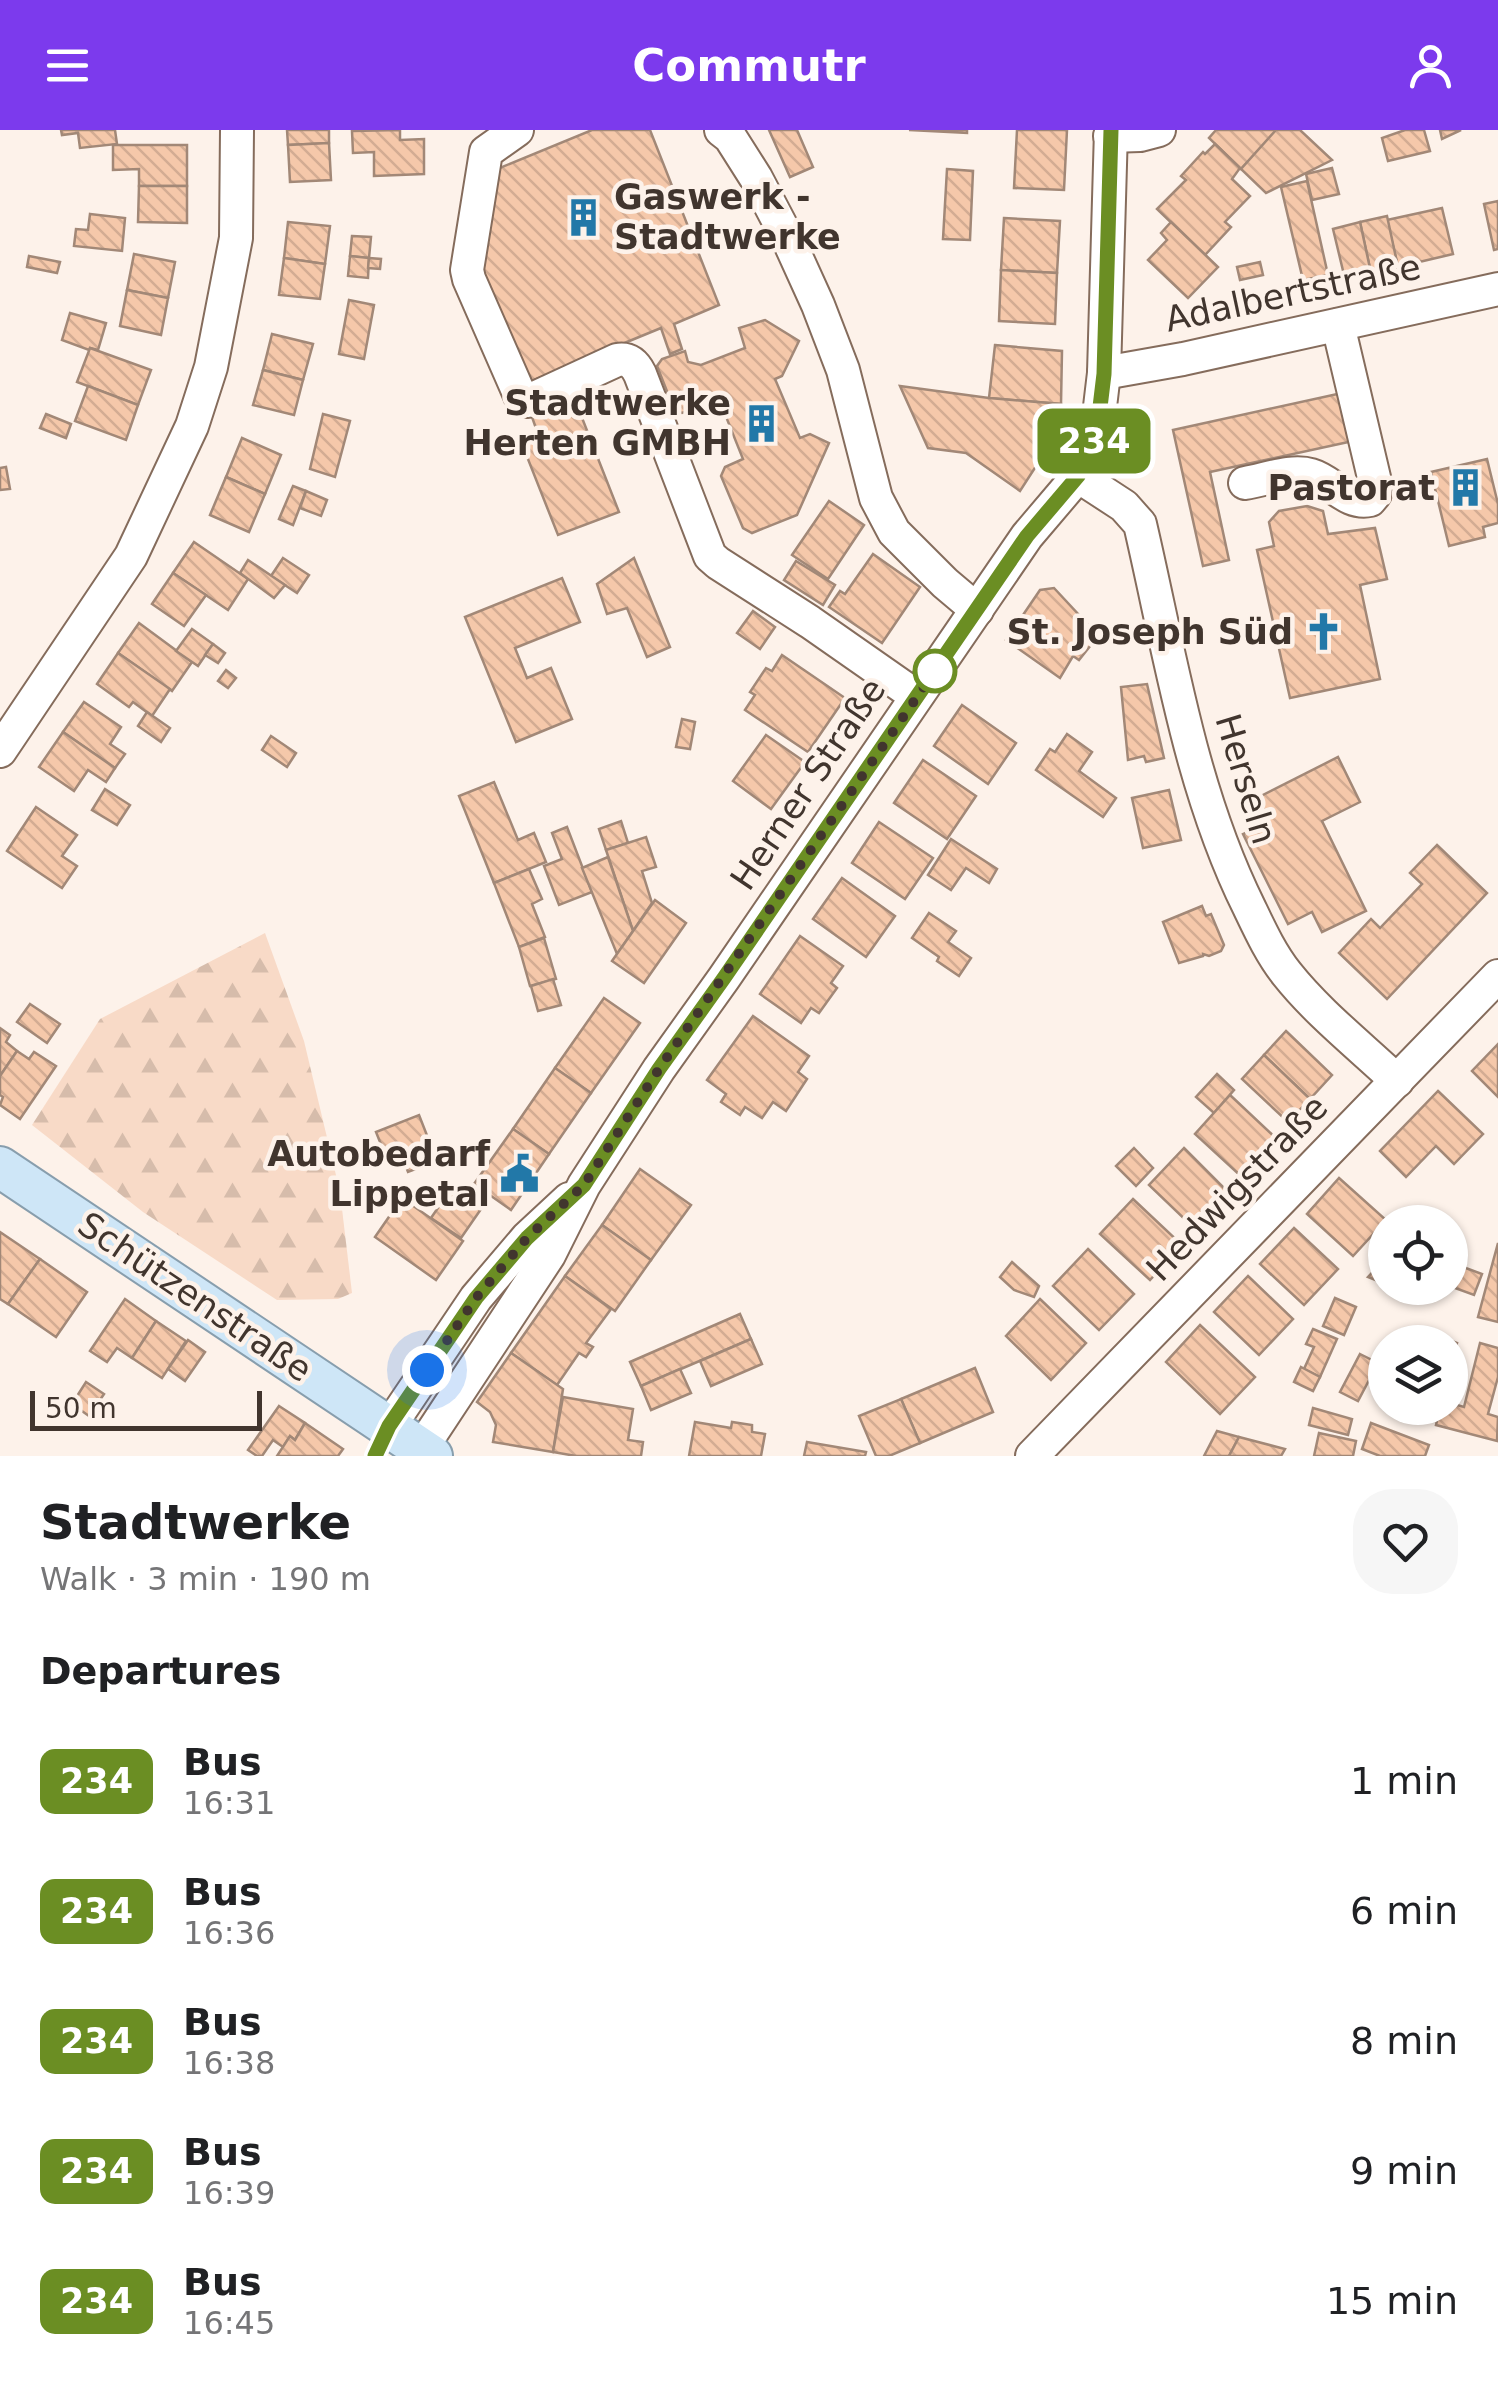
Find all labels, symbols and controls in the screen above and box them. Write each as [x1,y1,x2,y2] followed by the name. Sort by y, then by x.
[40,38,95,93] icon: menu
[1403,38,1458,93] icon: person
[632,39,866,92] text: Commutr
[614,177,841,257] place label: Gaswerk - Stadtwerke
[563,196,605,238] building icon: Gaswerk - Stadtwerke
[1162,246,1424,340] street label: Adalbertstraße
[464,383,731,463] place label: Stadtwerke Herten GMBH
[740,402,782,444] building icon: Stadtwerke Herten GMBH
[1036,408,1152,474] line badge: 234
[1057,421,1131,461] text: 234
[1444,467,1486,509] building icon: Pastorat
[1267,468,1435,508] place label: Pastorat
[1302,611,1344,653] church icon: St. Joseph Süd
[1007,612,1293,652] place label: St. Joseph Süd
[914,650,956,692] unlabelled marker
[723,671,893,897] street label: Herner Straße
[1207,709,1285,849] street label: Herseln
[1139,1087,1335,1289] street label: Hedwigstraße
[267,1134,491,1214] place label: Autobedarf Lippetal
[499,1153,541,1195] public building icon: Autobedarf Lippetal
[71,1204,319,1390] street label: Schützenstraße
[1368,1205,1468,1425] map controls
[1368,1205,1468,1305] button: locate
[1368,1325,1468,1425] button: layers
[402,1345,452,1395] your location
[30,1386,262,1430] scale bar
[45,1392,117,1425] text: 50 m
[1353,1489,1458,1594] button: heart
[40,1494,351,1550] text: Stadtwerke
[40,1560,371,1598] text: Walk · 3 min · 190 m
[40,1649,281,1693] text: Departures
[183,1740,262,1784] text: Bus
[1350,1759,1458,1803] text: 1 min
[60,1761,133,1801] text: 234
[183,1784,275,1822] text: 16:31
[183,1870,262,1914] text: Bus
[1350,1889,1458,1933] text: 6 min
[60,1891,133,1931] text: 234
[183,1914,275,1952] text: 16:36
[183,2000,262,2044] text: Bus
[1350,2019,1458,2063] text: 8 min
[60,2021,133,2061] text: 234
[183,2044,275,2082] text: 16:38
[183,2130,262,2174] text: Bus
[1350,2149,1458,2193] text: 9 min
[60,2151,133,2191] text: 234
[183,2174,275,2212] text: 16:39
[183,2260,262,2304] text: Bus
[1326,2279,1458,2323] text: 15 min
[60,2281,133,2321] text: 234
[183,2304,275,2342] text: 16:45

